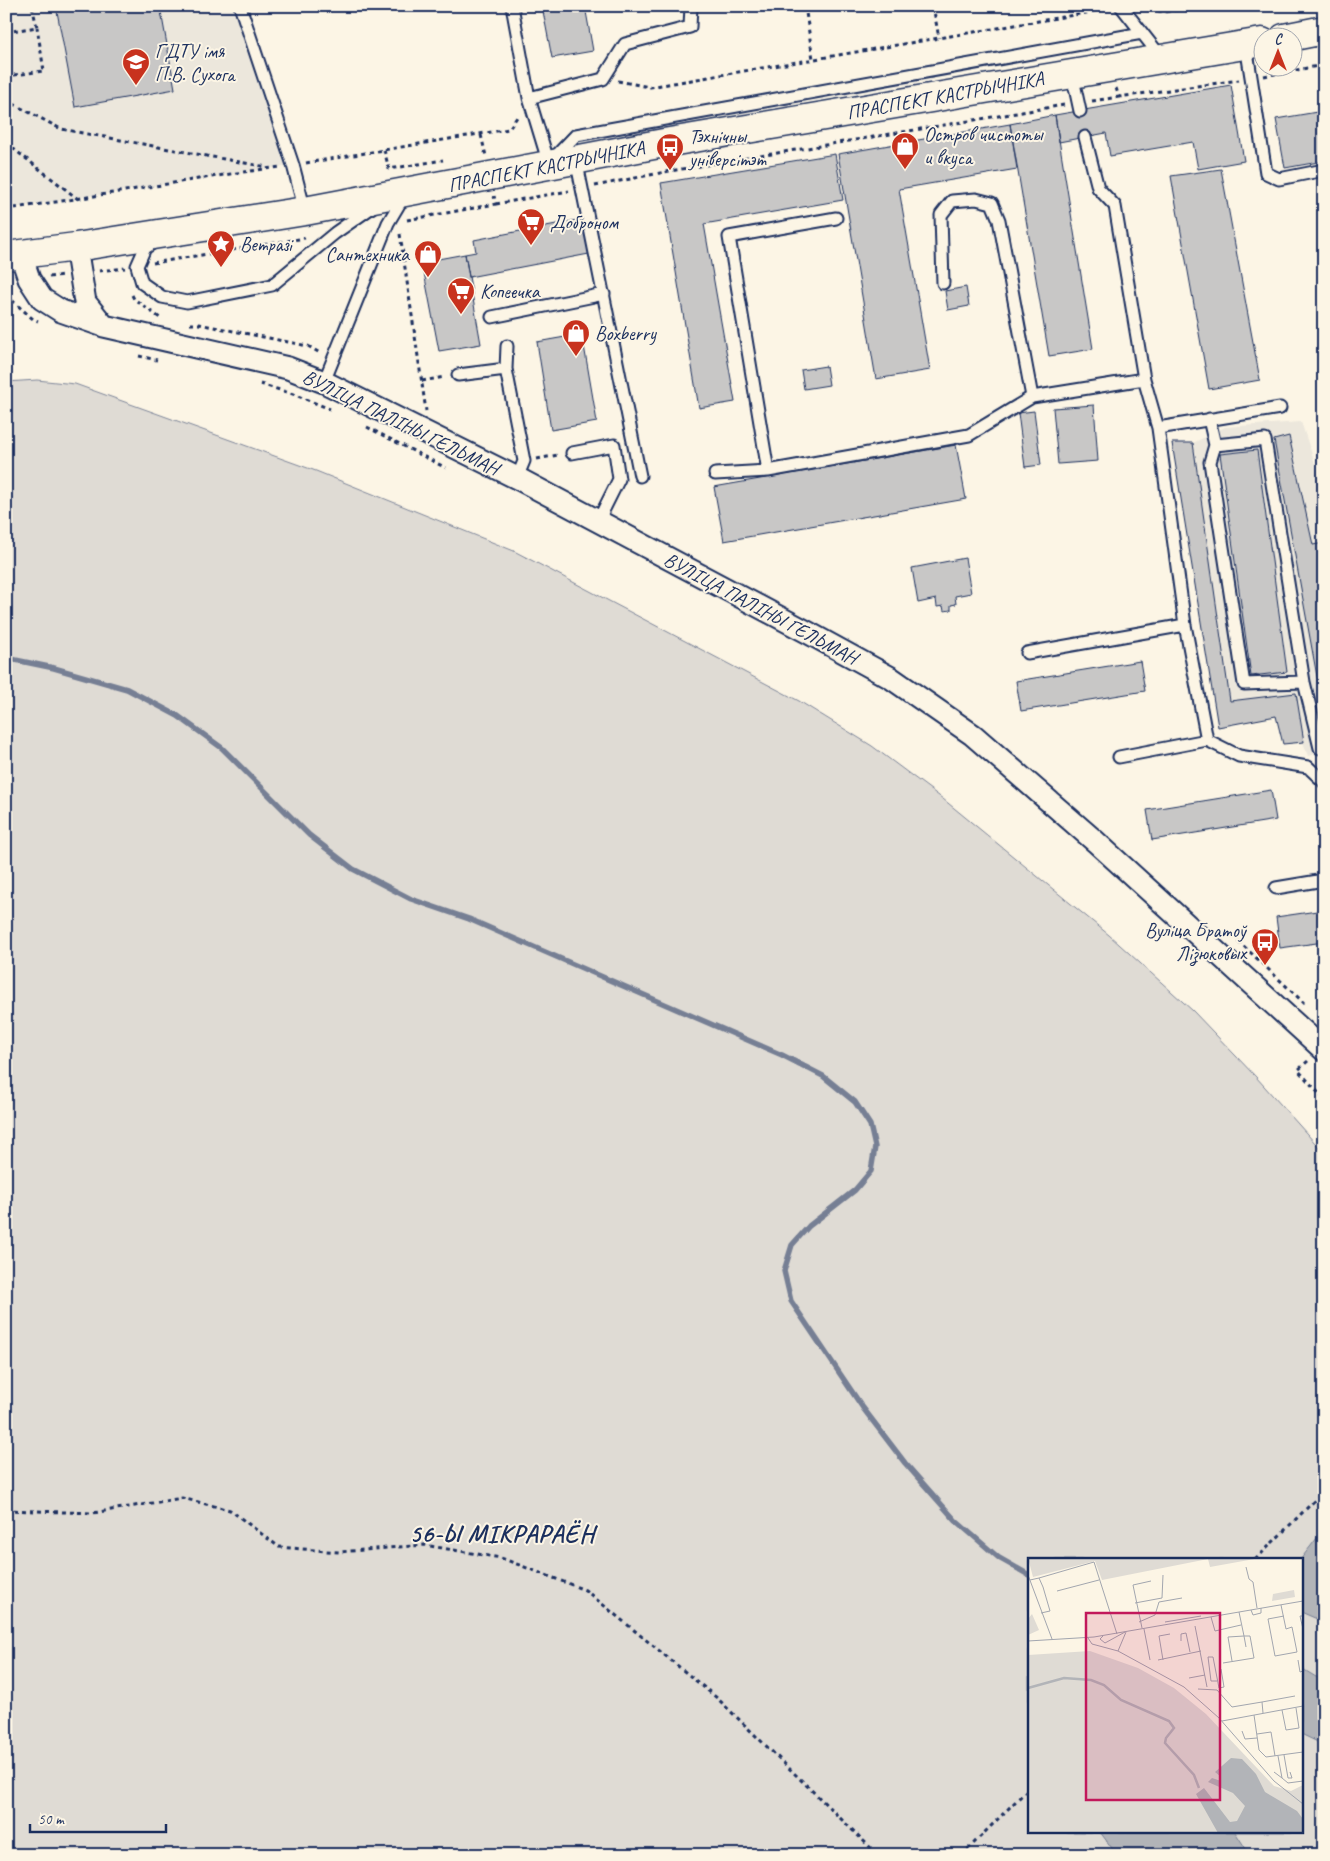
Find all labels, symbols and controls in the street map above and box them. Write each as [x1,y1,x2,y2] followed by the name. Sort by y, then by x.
[1252,28,1302,78] north arrow
[1275,31,1284,48] text: С
[155,39,236,87] place label: ГДТУ імя П.В. Сухога
[121,47,151,86] school or university icon: ГДТУ імя П.В. Сухога
[845,66,1046,125] street label: ПРАСПЕКТ КАСТРЫЧНІКА
[924,122,1044,170] place label: Остров чистоты и вкуса
[688,124,767,172] place label: Тэхнічны універсітэт
[890,131,920,170] shop icon: Остров чистоты и вкуса
[655,132,685,171] bus stop icon: Тэхнічны універсітэт
[446,135,647,198] street label: ПРАСПЕКТ КАСТРЫЧНІКА
[516,207,546,246] supermarket icon: Доброном
[550,210,620,235] place label: Доброном
[206,229,236,268] place icon: Ветразі
[240,232,294,257] place label: Ветразі
[413,239,443,278] shop icon: Сантехника
[325,242,410,267] place label: Сантехника
[446,276,476,315] supermarket icon: Копеечка
[480,279,541,304] place label: Копеечка
[561,318,591,357] shop icon: Boxberry
[595,321,657,346] place label: Boxberry
[298,364,506,482] street label: ВУЛІЦА ПАЛІНЫ ГЕЛЬМАН
[660,547,864,671] street label: ВУЛІЦА ПАЛІНЫ ГЕЛЬМАН
[1145,918,1248,967] place label: Вуліца Братоў Лізюковых
[1250,927,1280,966] bus stop icon: Вуліца Братоў Лізюковых
[409,1518,598,1550] district label: 56-Ы МІКРАРАЁН
[1028,1558,1302,1834] inset map
[30,1801,166,1833] scale bar
[38,1810,65,1829] text: 50 m

